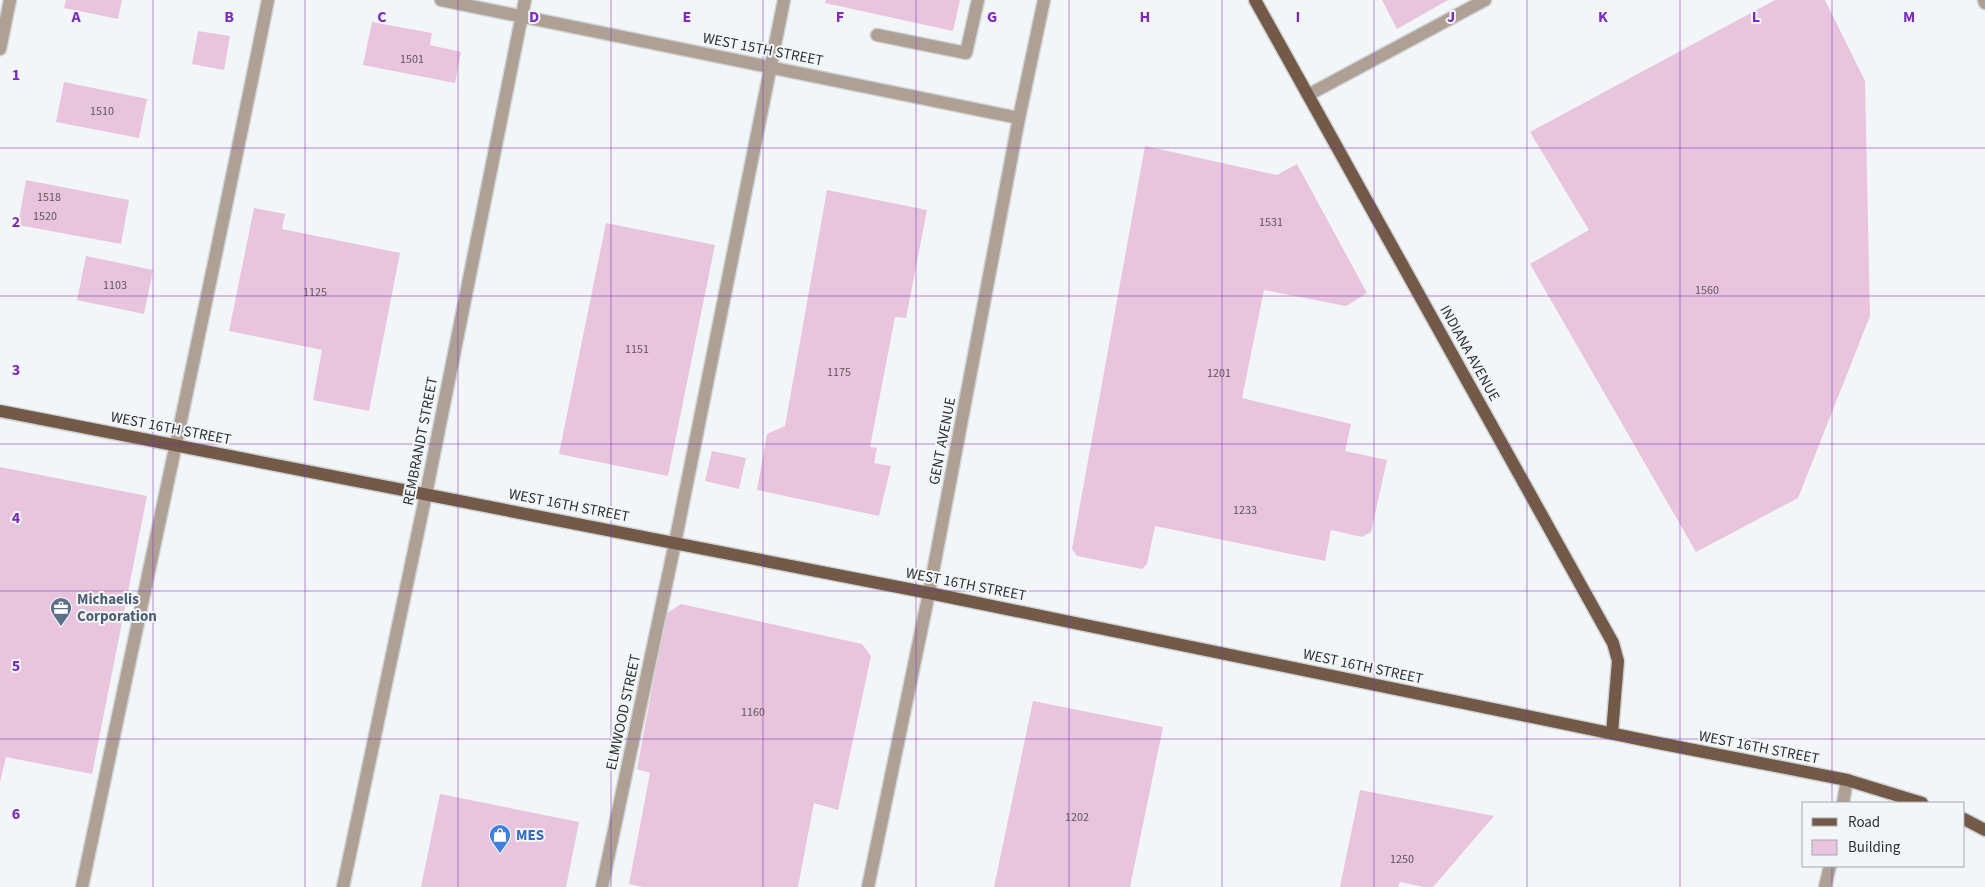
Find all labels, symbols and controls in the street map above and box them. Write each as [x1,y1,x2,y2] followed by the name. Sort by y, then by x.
[70,6,81,28] text: A
[224,6,234,28] text: B
[377,6,387,28] text: C
[529,6,539,28] text: D
[683,6,691,28] text: E
[836,6,844,28] text: F
[987,6,997,28] text: G
[1140,6,1150,28] text: H
[1296,6,1300,28] text: I
[1447,6,1455,28] text: J
[1598,6,1608,28] text: K
[1752,6,1760,28] text: L
[1903,6,1915,28] text: M
[701,28,825,71] street label: WEST 15TH STREET
[400,51,424,68] house number: 1501
[12,64,20,86] text: 1
[90,103,114,120] house number: 1510
[37,189,61,206] house number: 1518
[33,208,57,225] house number: 1520
[12,211,20,233] text: 2
[1259,214,1283,231] house number: 1531
[103,277,127,294] house number: 1103
[1695,282,1719,299] house number: 1560
[303,284,327,301] house number: 1125
[1435,302,1505,405] street label: INDIANA AVENUE
[625,341,649,358] house number: 1151
[12,359,20,381] text: 3
[827,364,851,381] house number: 1175
[1207,365,1231,382] house number: 1201
[398,375,443,507] street label: REMBRANDT STREET
[924,395,961,487] street label: GENT AVENUE
[109,407,233,450] street label: WEST 16TH STREET
[507,484,631,527] street label: WEST 16TH STREET
[1233,502,1257,519] house number: 1233
[12,507,21,529] text: 4
[904,563,1028,606] street label: WEST 16TH STREET
[77,589,157,627] place label: Michaelis Corporation
[49,596,73,627] office icon: Michaelis Corporation
[1301,644,1425,689] street label: WEST 16TH STREET
[601,652,646,772] street label: ELMWOOD STREET
[12,655,20,677] text: 5
[741,704,765,721] house number: 1160
[1697,726,1821,769] street label: WEST 16TH STREET
[1802,802,1965,867] legend
[12,803,20,825] text: 6
[1065,809,1089,826] house number: 1202
[1848,812,1880,833] text: Road
[488,823,512,854] shop icon: MES
[516,825,544,846] place label: MES
[1848,837,1901,858] text: Building
[1390,851,1414,868] house number: 1250

